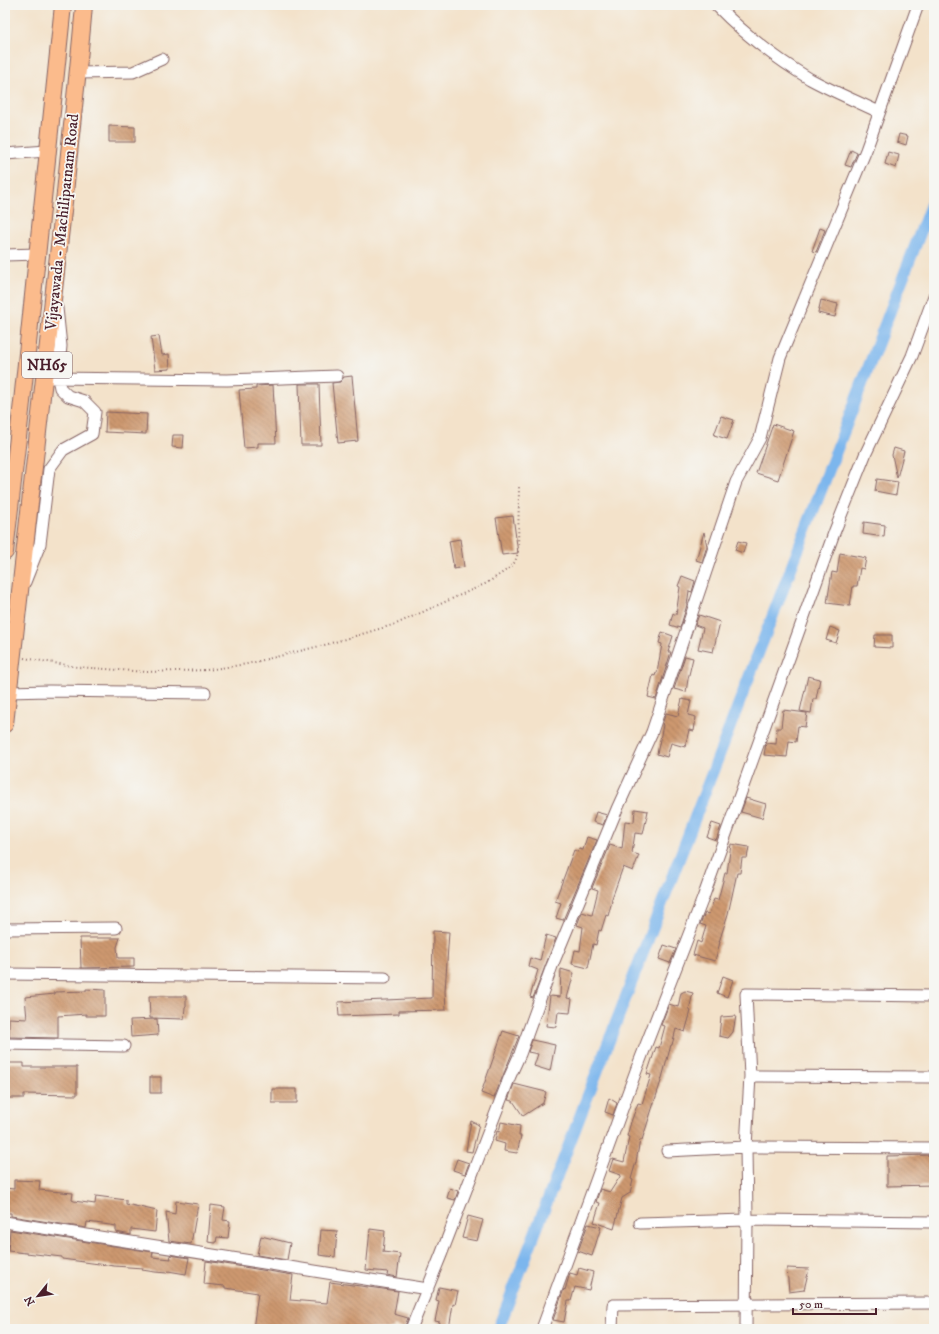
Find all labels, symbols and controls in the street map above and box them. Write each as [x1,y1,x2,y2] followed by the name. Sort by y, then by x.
[41,113,83,332] street label: Vijayawada - Machilipatnam Road
[22,352,72,378] road number: NH65
[18,1276,58,1316] north arrow
[793,1290,876,1316] scale bar
[22,1293,39,1308] text: N
[799,1297,823,1312] text: 50 m

